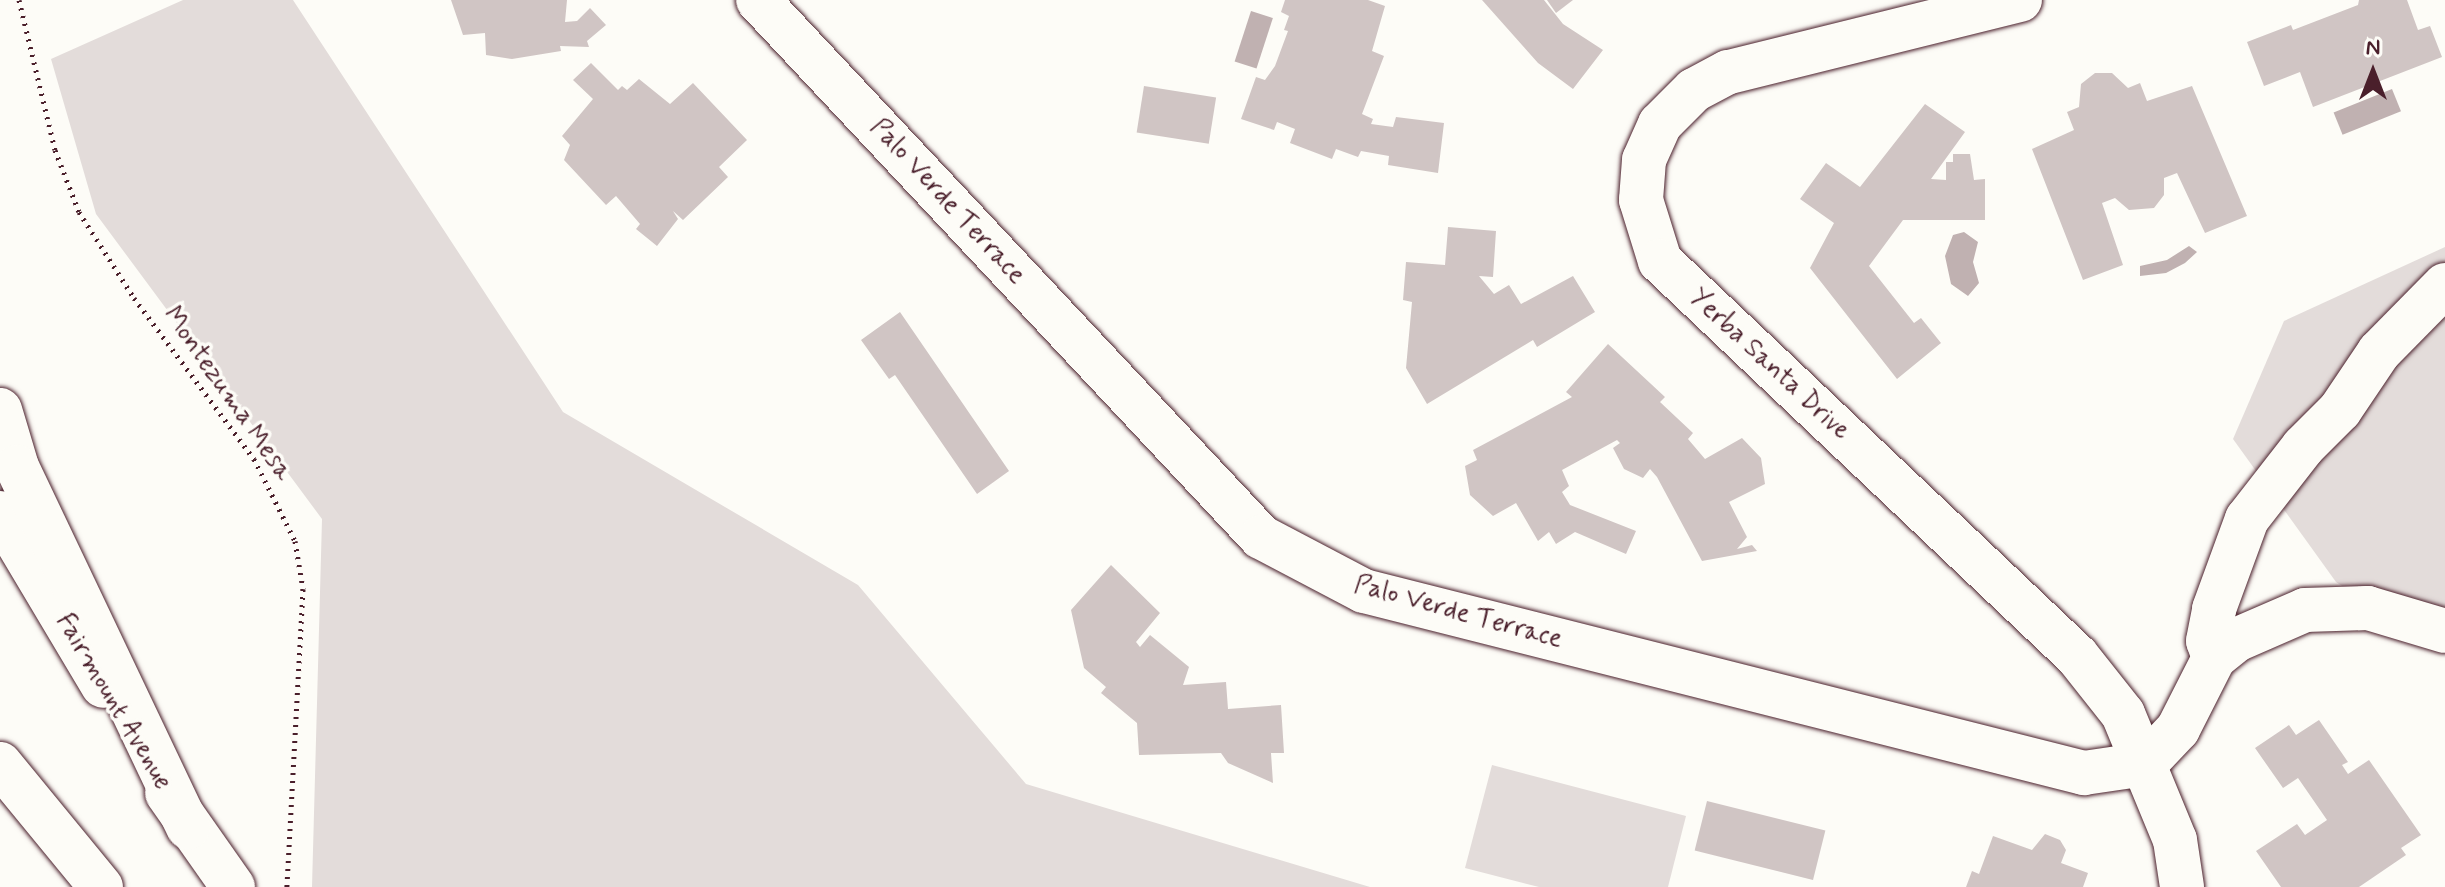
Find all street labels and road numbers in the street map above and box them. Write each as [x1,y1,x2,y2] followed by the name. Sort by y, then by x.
[866,117,1028,287] street label: Palo Verde Terrace
[1683,284,1855,446] street label: Yerba Santa Drive
[155,301,299,487] street label: Montezuma Mesa
[1356,572,1560,654] street label: Palo Verde Terrace
[47,606,179,798] street label: Fairmount Avenue

